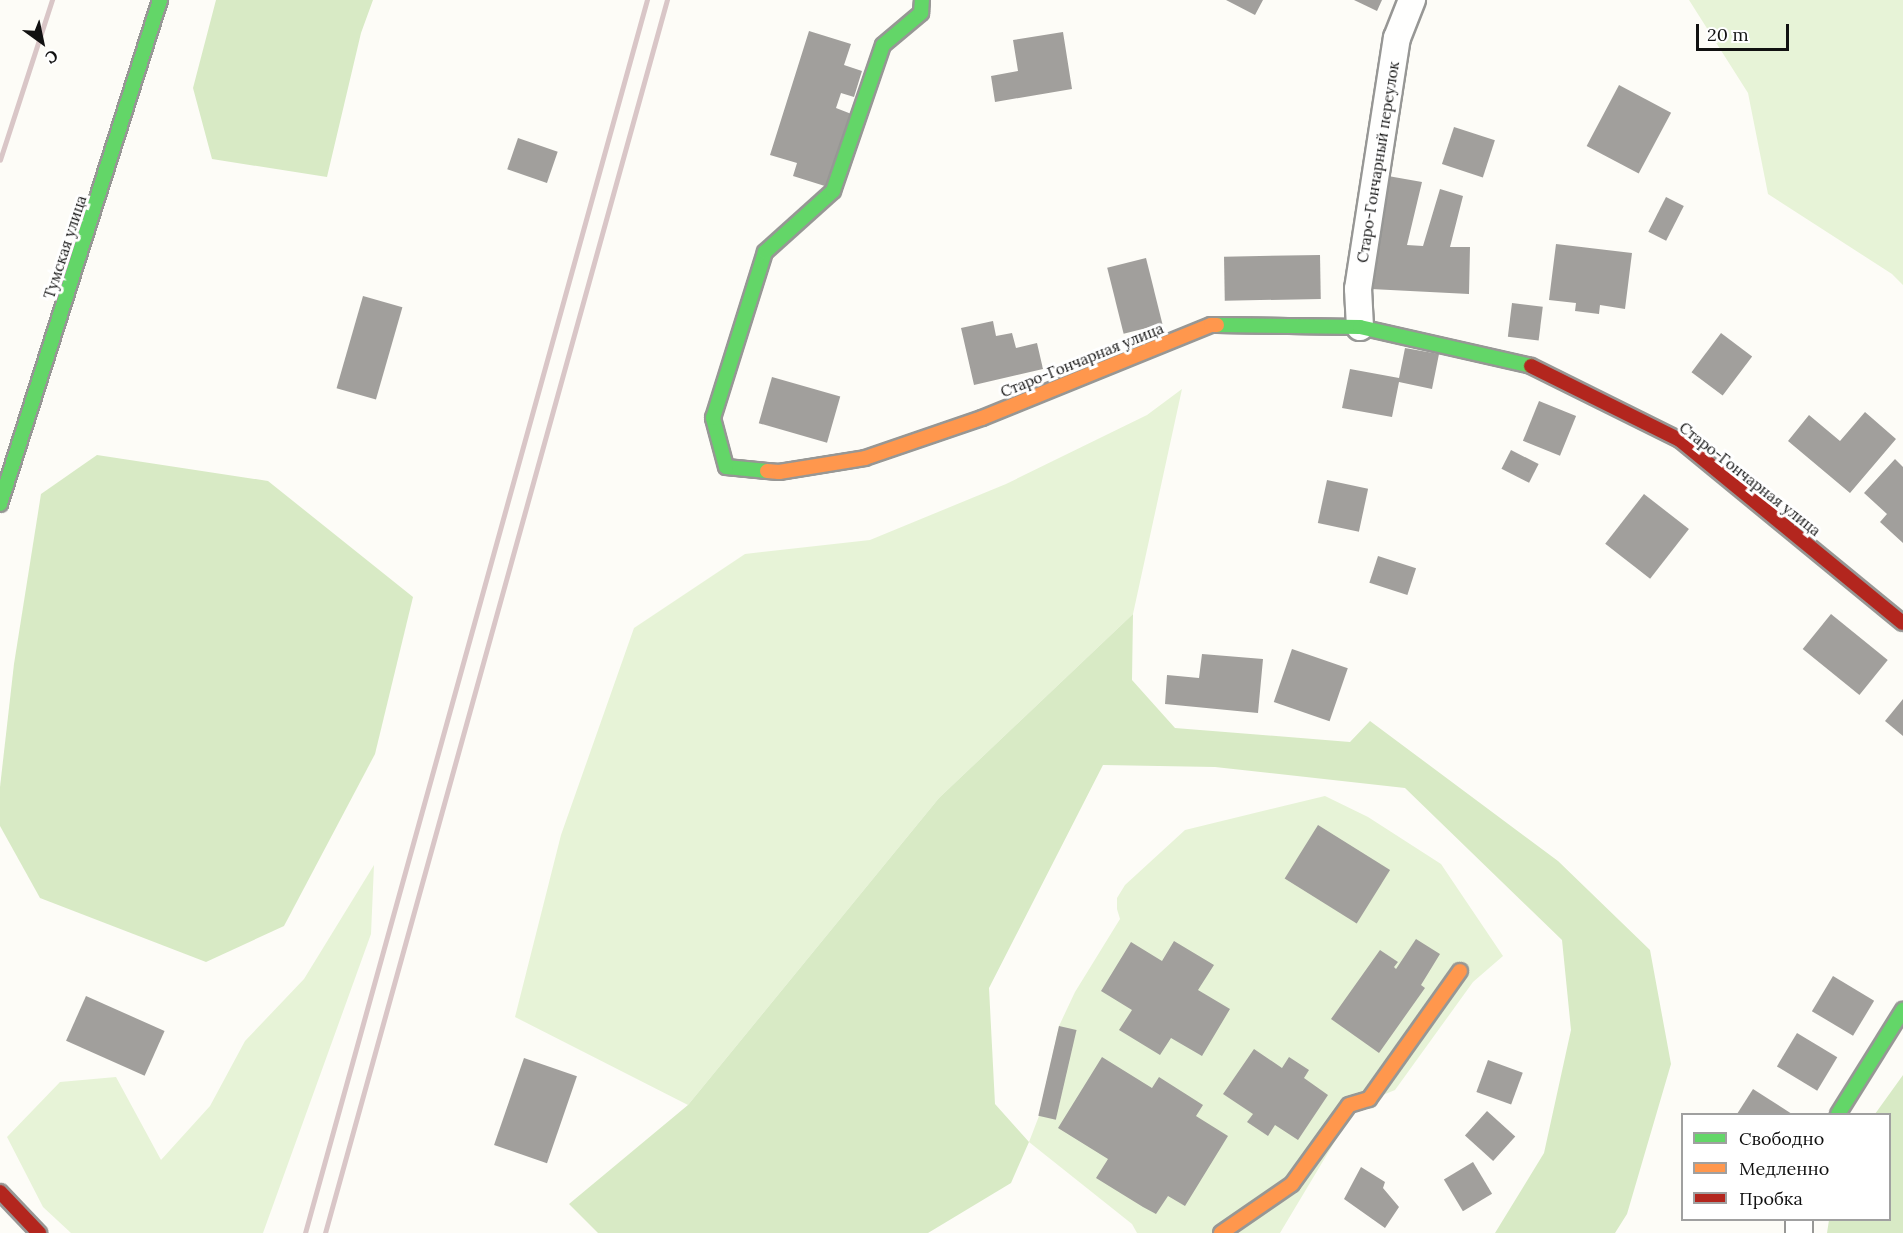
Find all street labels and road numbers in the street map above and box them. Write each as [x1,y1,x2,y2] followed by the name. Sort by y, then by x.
[1353,60,1403,264] street label: Старо-Гончарный переулок
[40,193,90,301] street label: Тумская улица
[998,319,1166,401] street label: Старо-Гончарная улица
[1676,418,1824,540] street label: Старо-Гончарная улица

